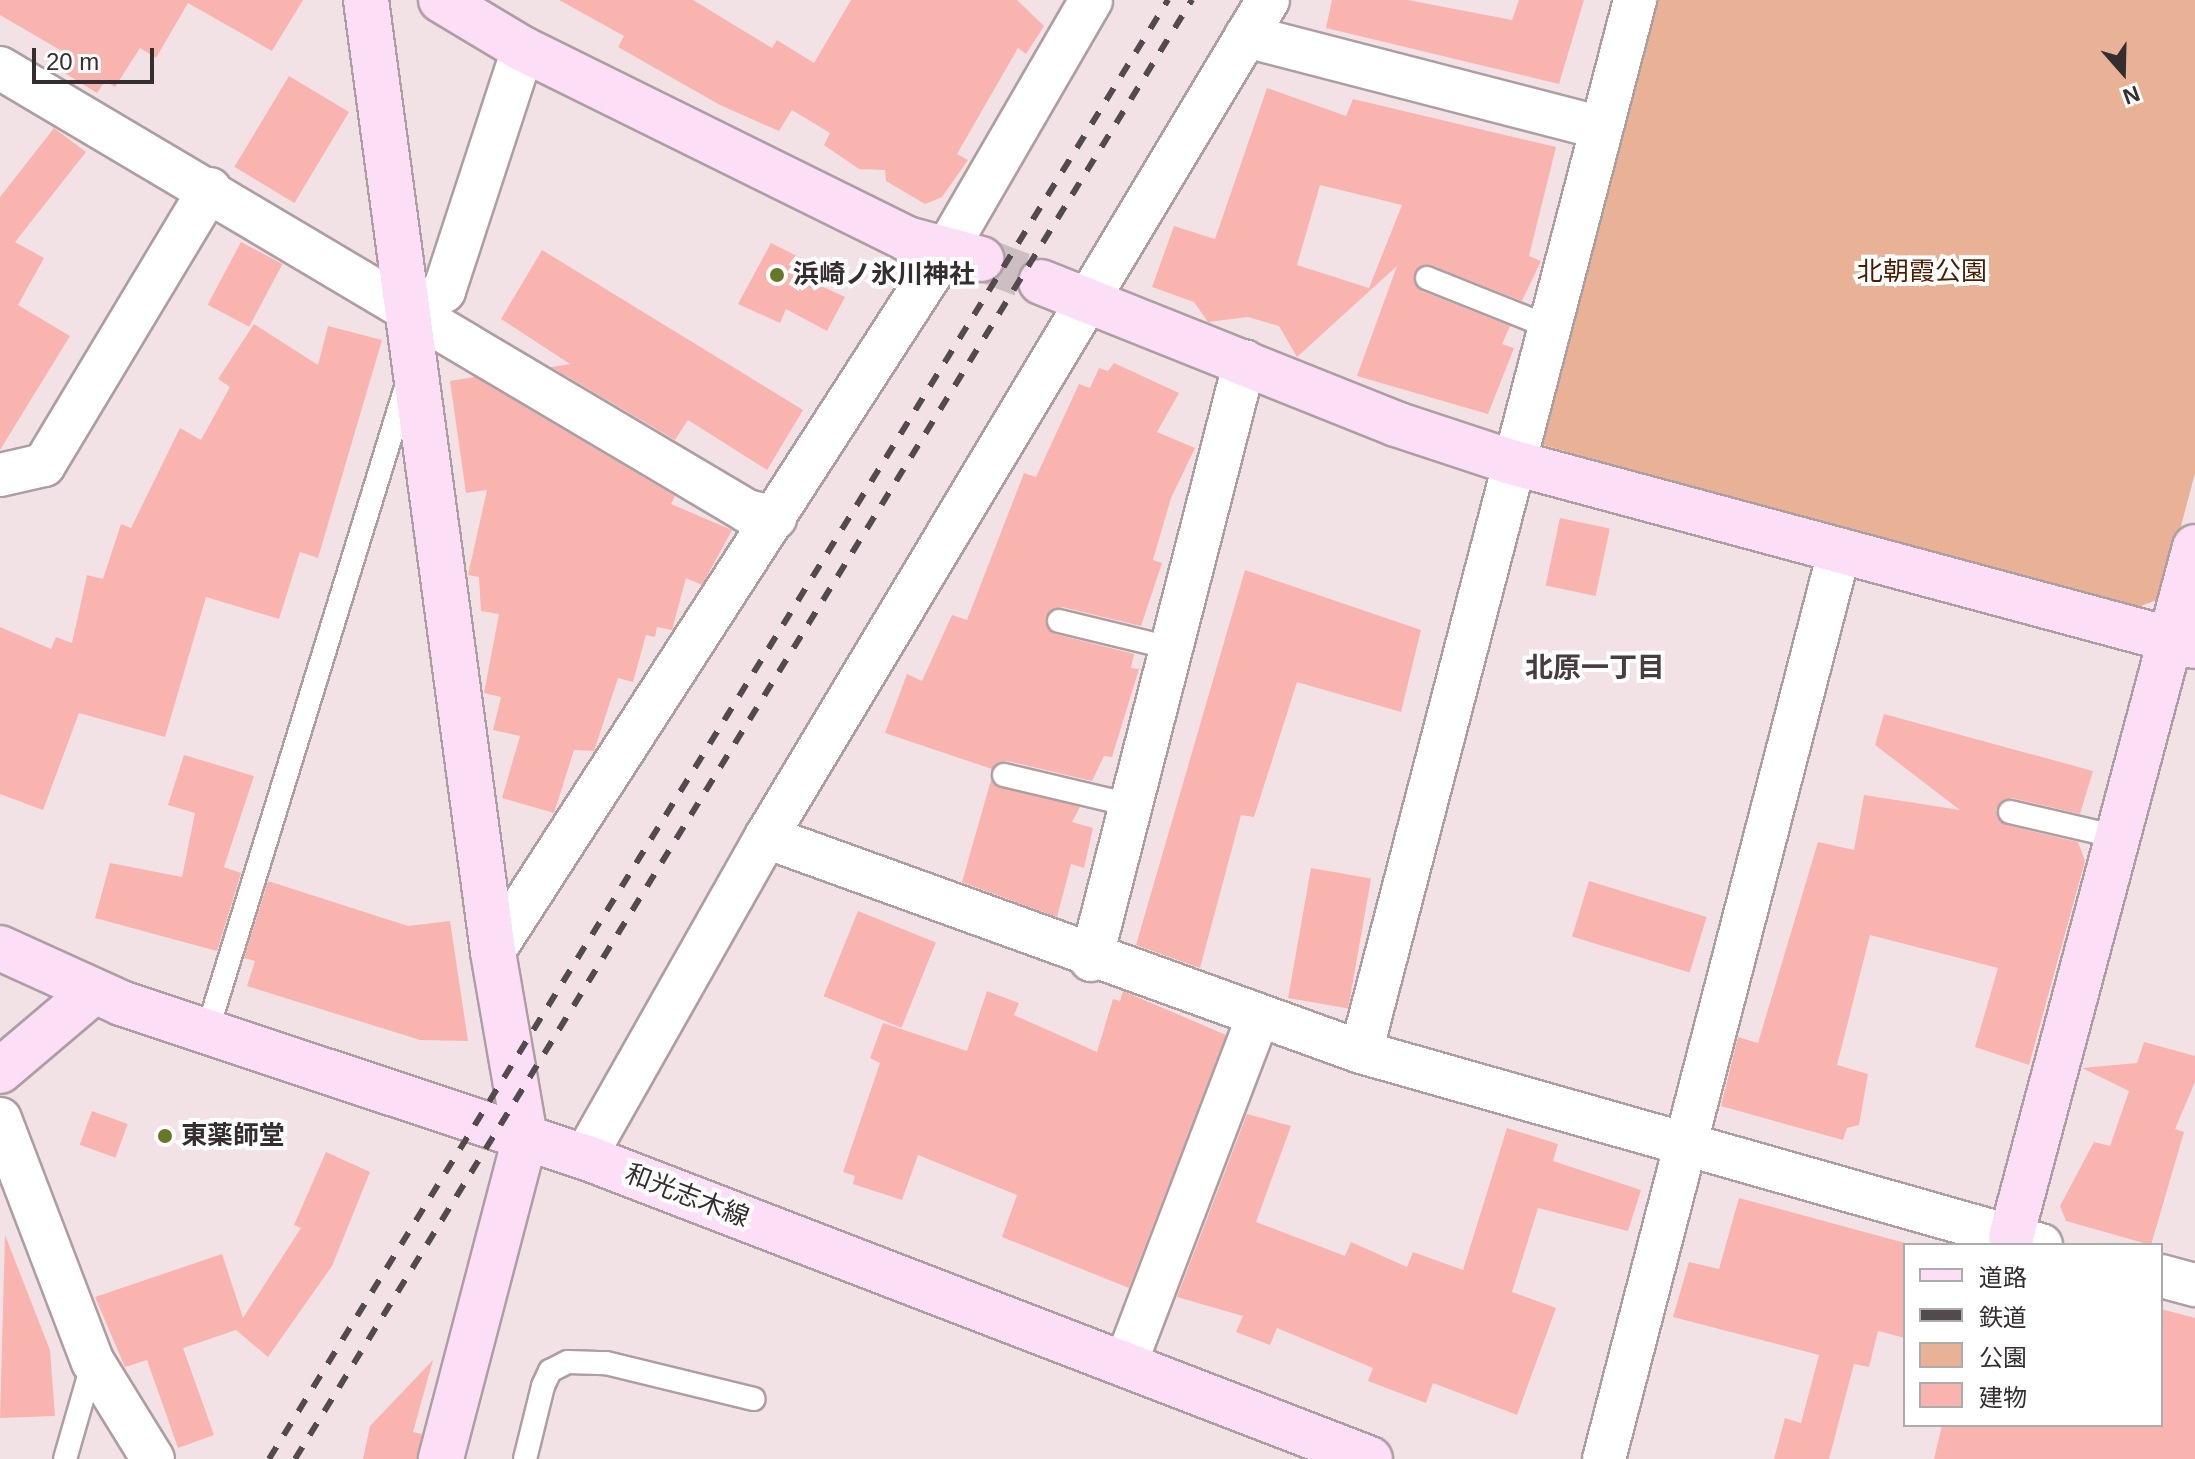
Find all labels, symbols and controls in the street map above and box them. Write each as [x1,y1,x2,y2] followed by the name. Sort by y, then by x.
[36,32,158,82] scale bar
[2083,32,2163,112] north arrow
[46,48,99,75] text: 20 m
[2120,81,2143,109] text: N
[1857,256,1987,288] park label: 北朝霞公園
[793,259,975,291] place label: 浜崎ノ氷川神社
[768,266,786,284] marker: 浜崎ノ氷川神社
[1525,651,1665,685] district label: 北原一丁目
[181,1120,285,1152] place label: 東薬師堂
[156,1127,174,1145] marker: 東薬師堂
[621,1158,753,1234] street label: 和光志木線
[1903,1243,2163,1427] legend
[1979,1264,2027,1291] text: 道路
[1979,1304,2027,1331] text: 鉄道
[1979,1344,2027,1371] text: 公園
[1979,1384,2027,1411] text: 建物

